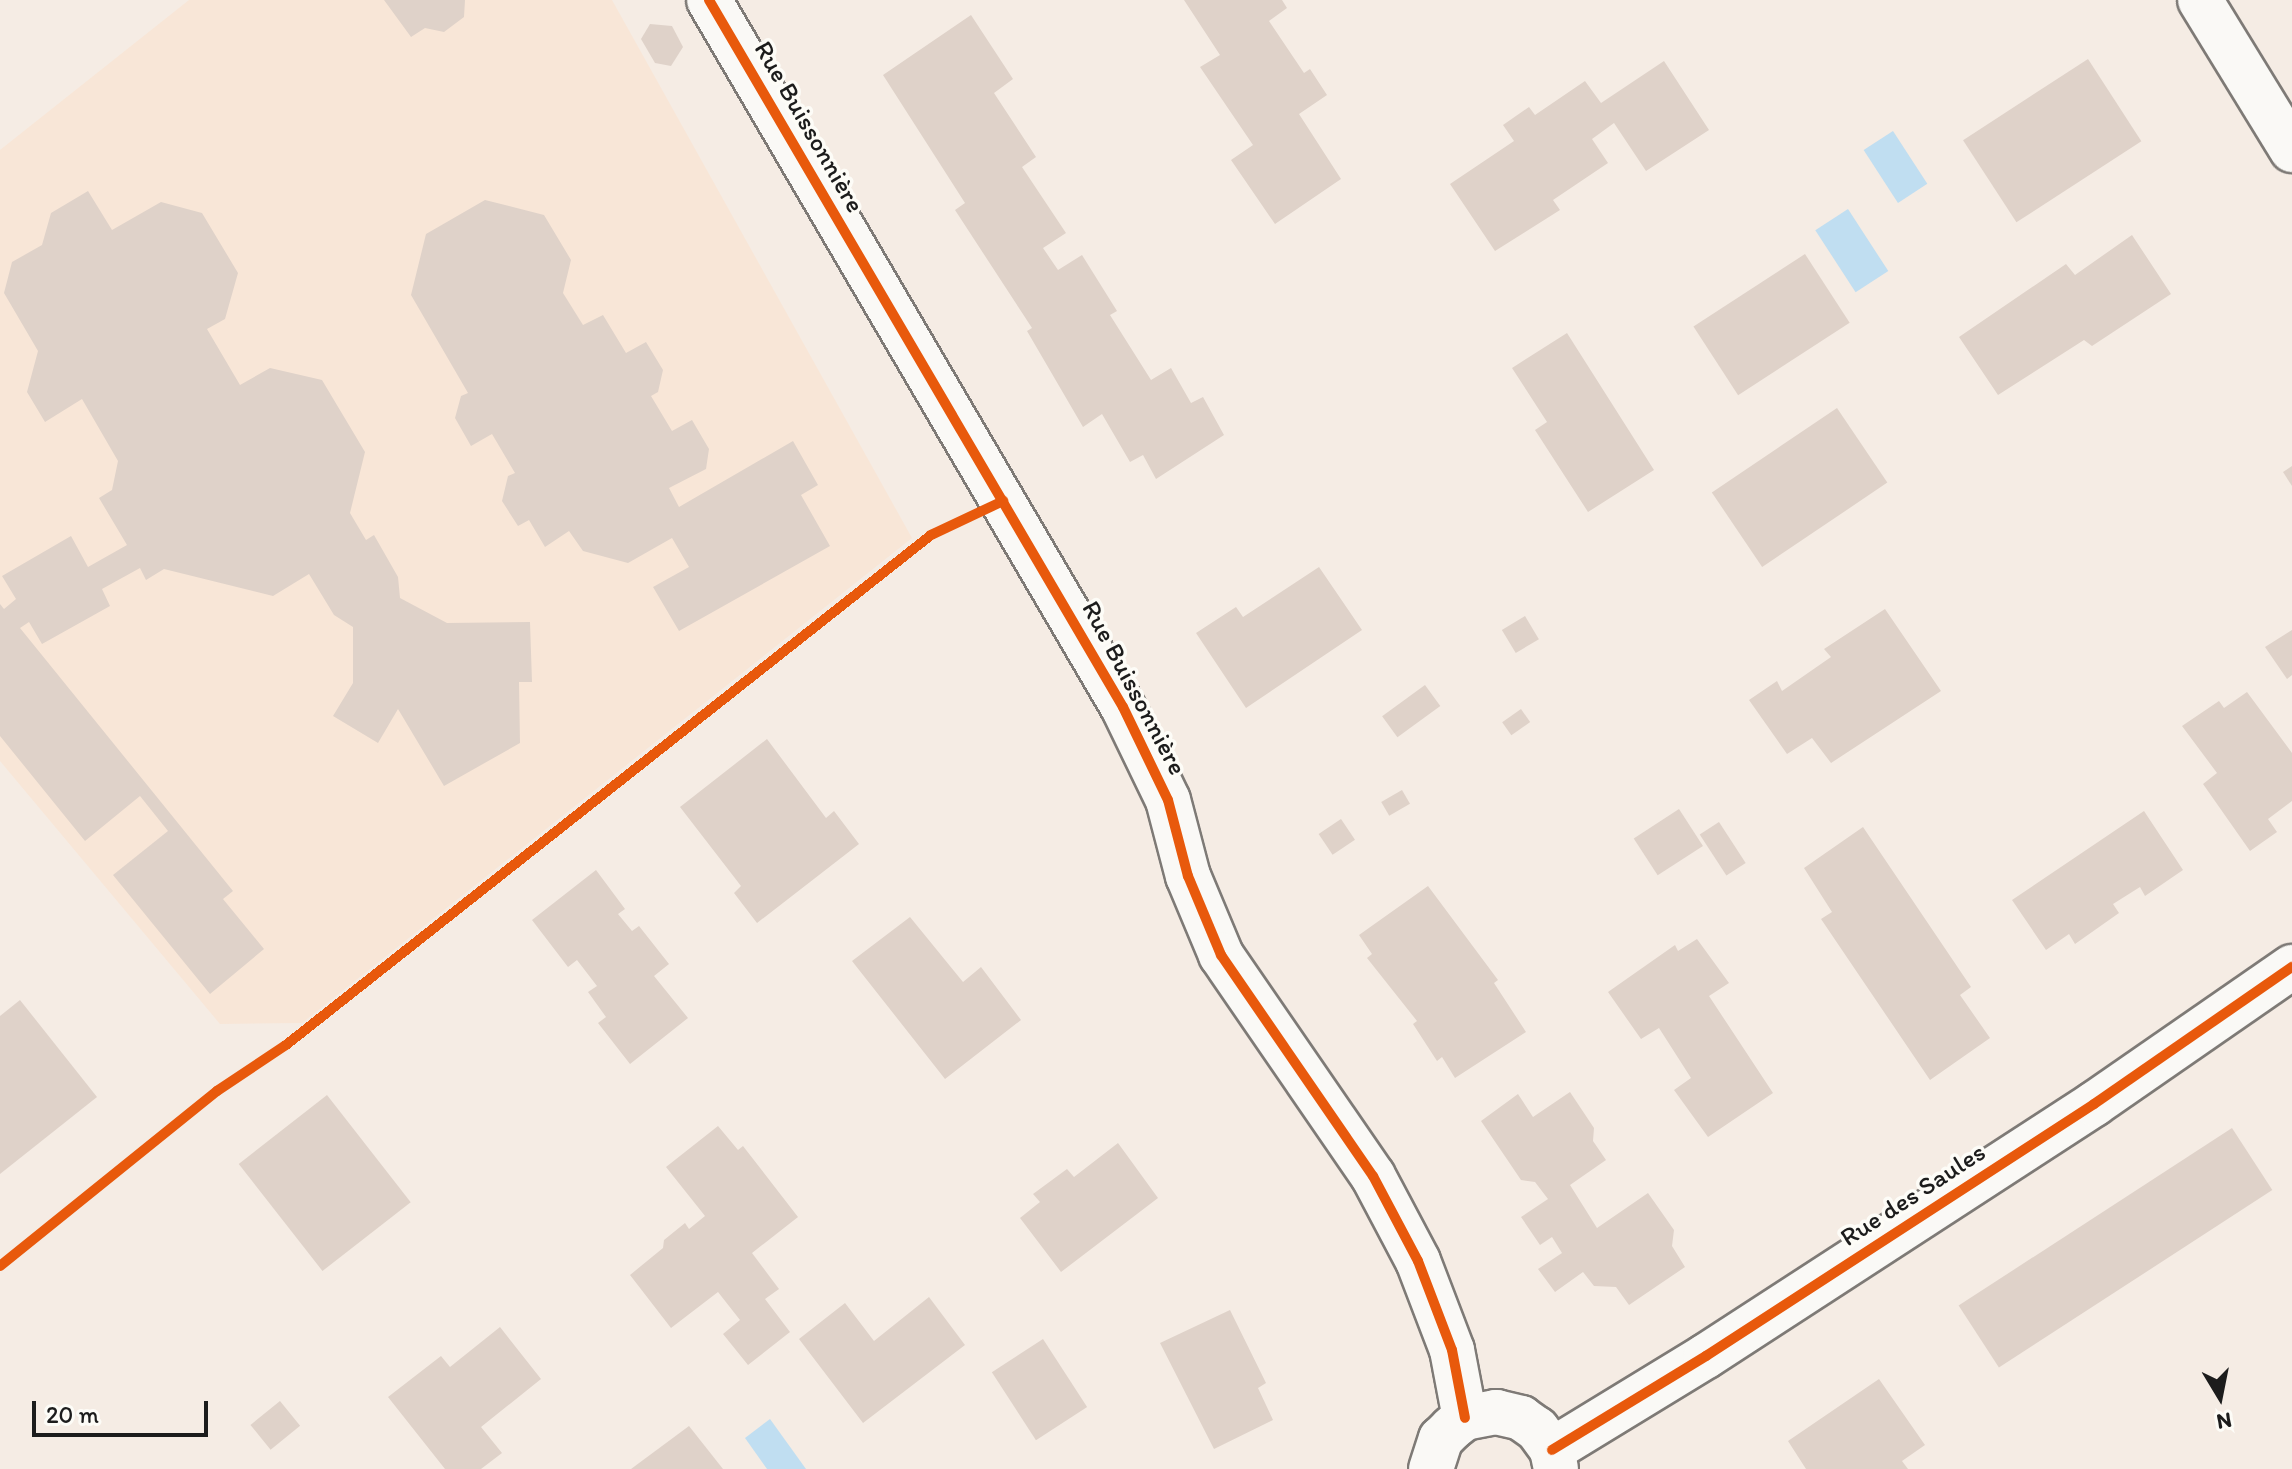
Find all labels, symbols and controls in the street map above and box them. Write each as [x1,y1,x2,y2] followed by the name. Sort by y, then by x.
[747,36,871,218] street label: Rue Buissonnière
[1075,595,1193,781] street label: Rue Buissonnière
[1835,1137,1991,1253] street label: Rue des Saules
[2180,1357,2260,1437] north arrow
[36,1385,212,1435] scale bar
[46,1400,99,1429] text: 20 m
[2215,1407,2234,1436] text: N

